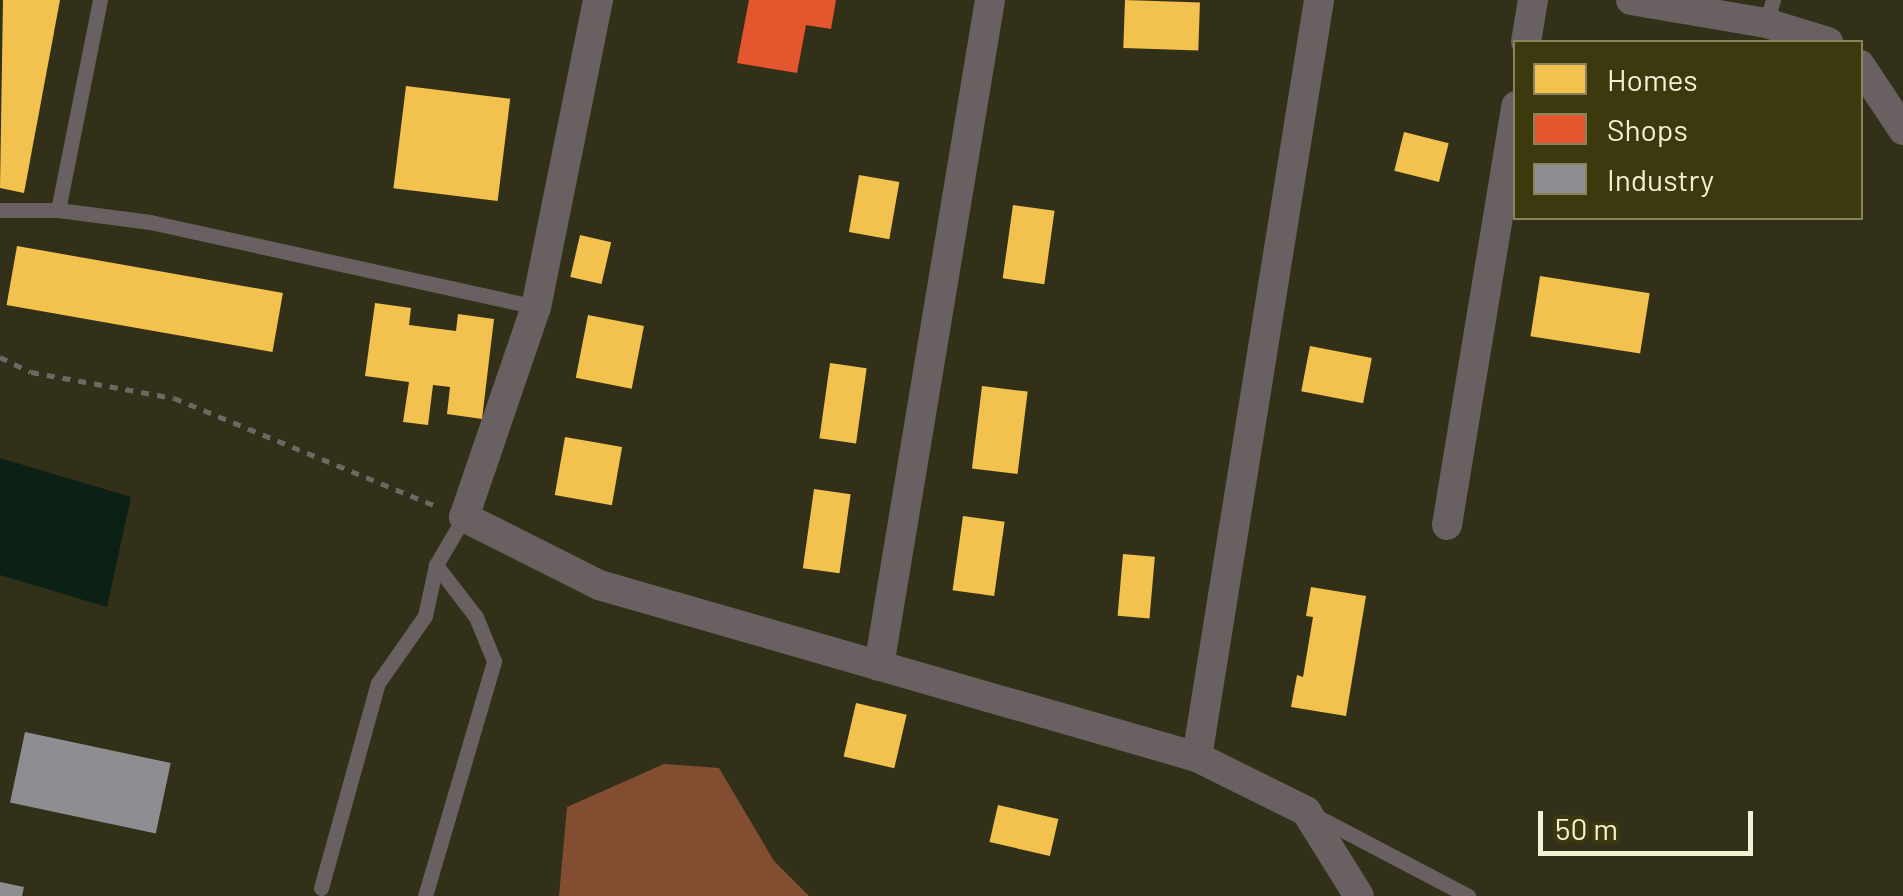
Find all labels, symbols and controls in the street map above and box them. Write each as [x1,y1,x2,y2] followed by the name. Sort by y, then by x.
[1513,40,1863,220] legend
[1607,61,1698,97] text: Homes
[1607,111,1688,147] text: Shops
[1607,161,1714,197] text: Industry
[1543,791,1758,853] scale bar
[1555,810,1618,846] text: 50 m

